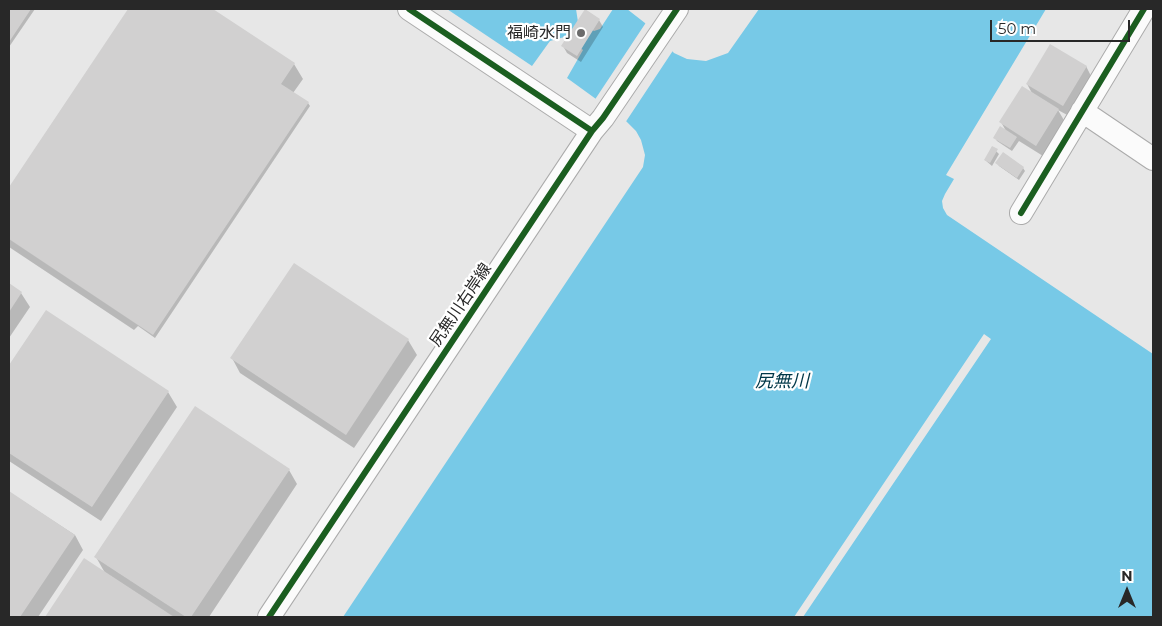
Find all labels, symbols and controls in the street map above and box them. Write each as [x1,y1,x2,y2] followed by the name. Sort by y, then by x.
[992,10,1132,42] scale bar
[998,19,1036,38] text: 50 m
[507,23,571,43] place label: 福崎水門
[575,27,587,39] marker: 福崎水門
[426,260,496,350] street label: 尻無川右岸線
[755,371,809,393] water label: 尻無川
[1102,566,1152,616] north arrow
[1121,567,1133,585] text: N

